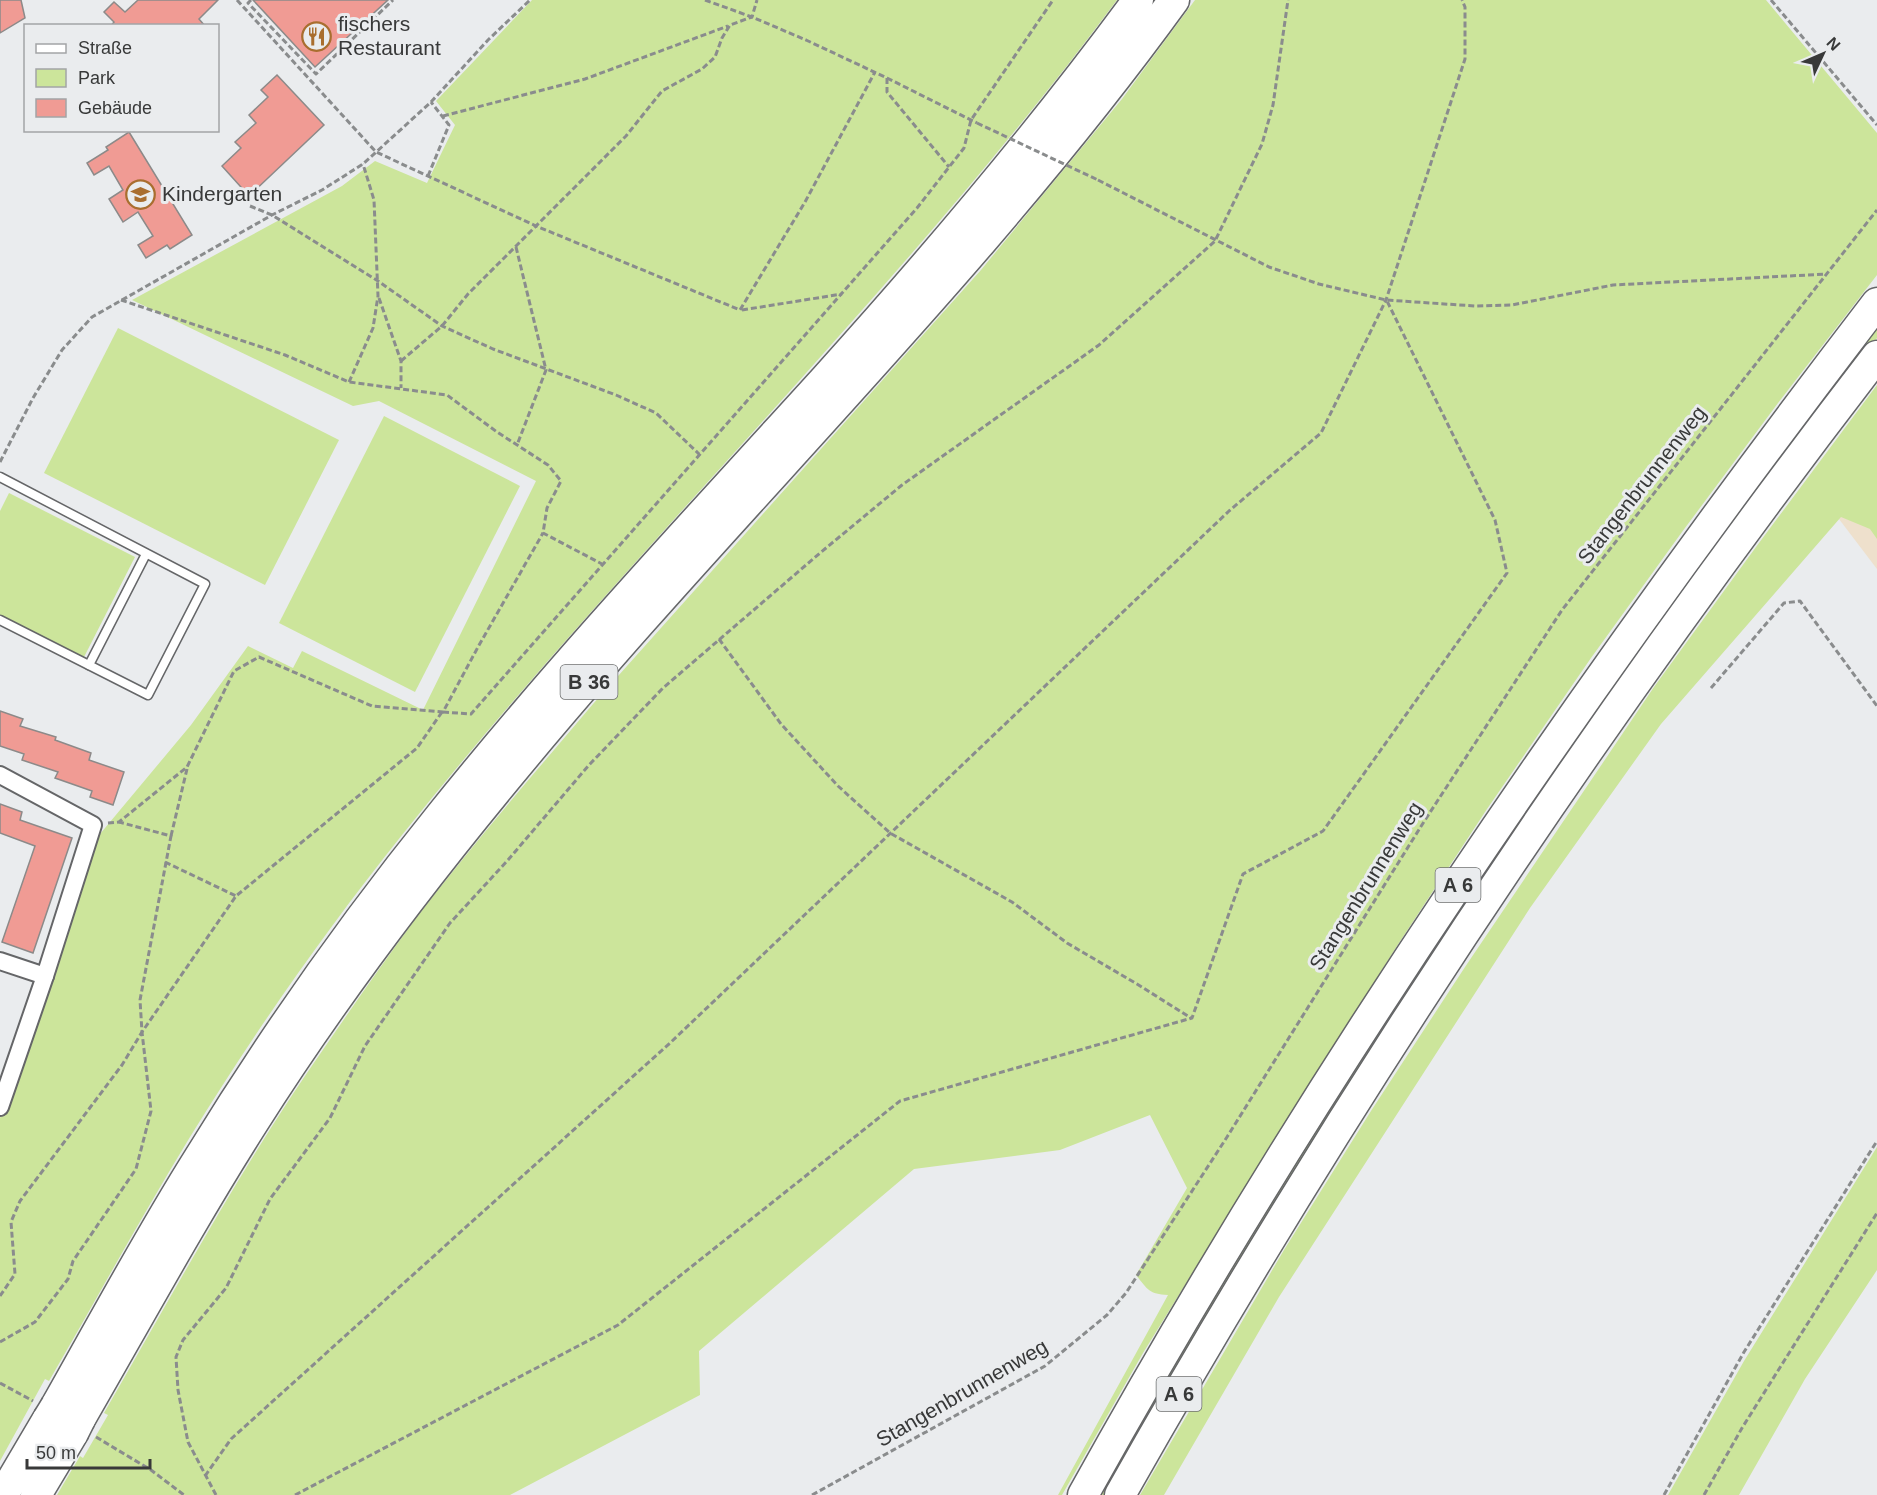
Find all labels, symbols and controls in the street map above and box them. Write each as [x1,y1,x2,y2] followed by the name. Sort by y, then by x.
[338,12,441,59] place label: fischers Restaurant
[301,20,333,52] restaurant icon: fischers Restaurant
[24,24,219,132] legend
[1793,24,1853,84] north arrow
[1823,34,1844,54] text: N
[78,38,132,58] text: Straße
[78,68,116,88] text: Park
[78,98,152,118] text: Gebäude
[125,178,157,210] school or university icon: Kindergarten
[162,182,282,205] place label: Kindergarten
[1573,401,1710,568] street label: Stangenbrunnenweg
[560,665,618,699] road number: B 36
[1304,797,1427,974] street label: Stangenbrunnenweg
[1436,868,1480,902] road number: A 6
[872,1334,1051,1451] street label: Stangenbrunnenweg
[1156,1377,1202,1411] road number: A 6
[27,1432,150,1470] scale bar
[36,1443,76,1463] text: 50 m

